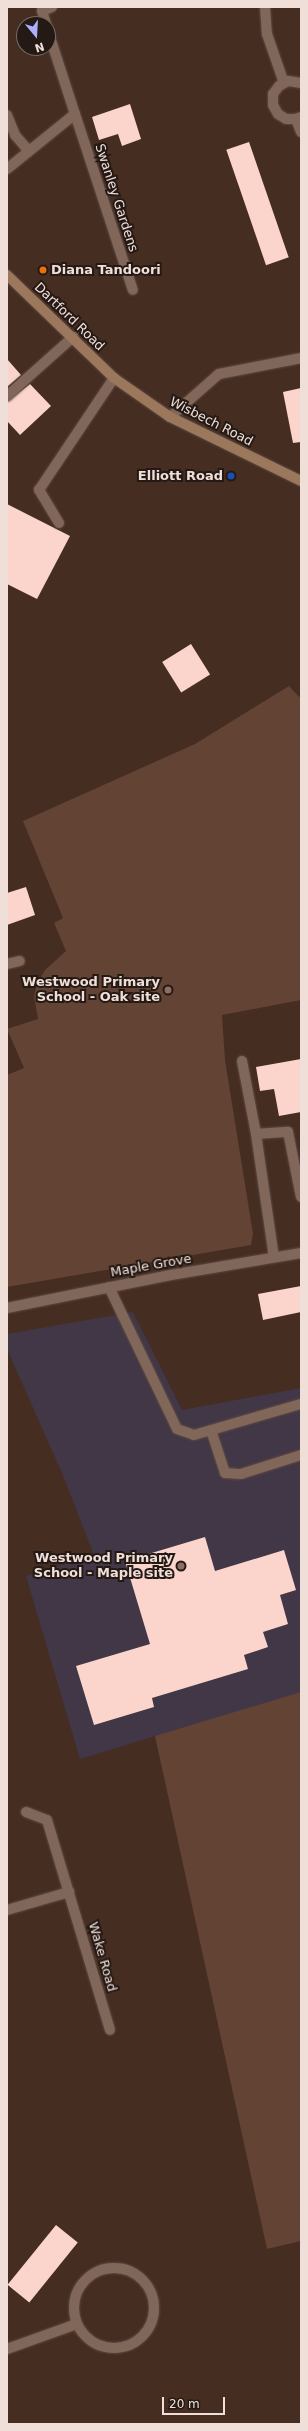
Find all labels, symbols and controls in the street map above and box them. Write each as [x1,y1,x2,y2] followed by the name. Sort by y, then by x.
[16,16,56,56] north arrow
[33,39,46,55] text: N
[91,142,141,254] street label: Swanley Gardens
[51,262,161,278] place label: Diana Tandoori
[38,265,48,275] marker: Diana Tandoori
[31,280,107,354] street label: Dartford Road
[167,394,255,450] street label: Wisbech Road
[138,468,223,484] place label: Elliott Road
[226,471,236,481] marker: Elliott Road
[22,975,160,1006] place label: Westwood Primary School - Oak site
[163,985,173,995] marker: Westwood Primary School - Oak site
[109,1251,193,1281] street label: Maple Grove
[34,1551,173,1582] place label: Westwood Primary School - Maple site
[176,1561,186,1571] marker: Westwood Primary School - Maple site
[85,1920,119,1994] street label: Wake Road
[164,2389,227,2415] scale bar
[169,2397,200,2411] text: 20 m

